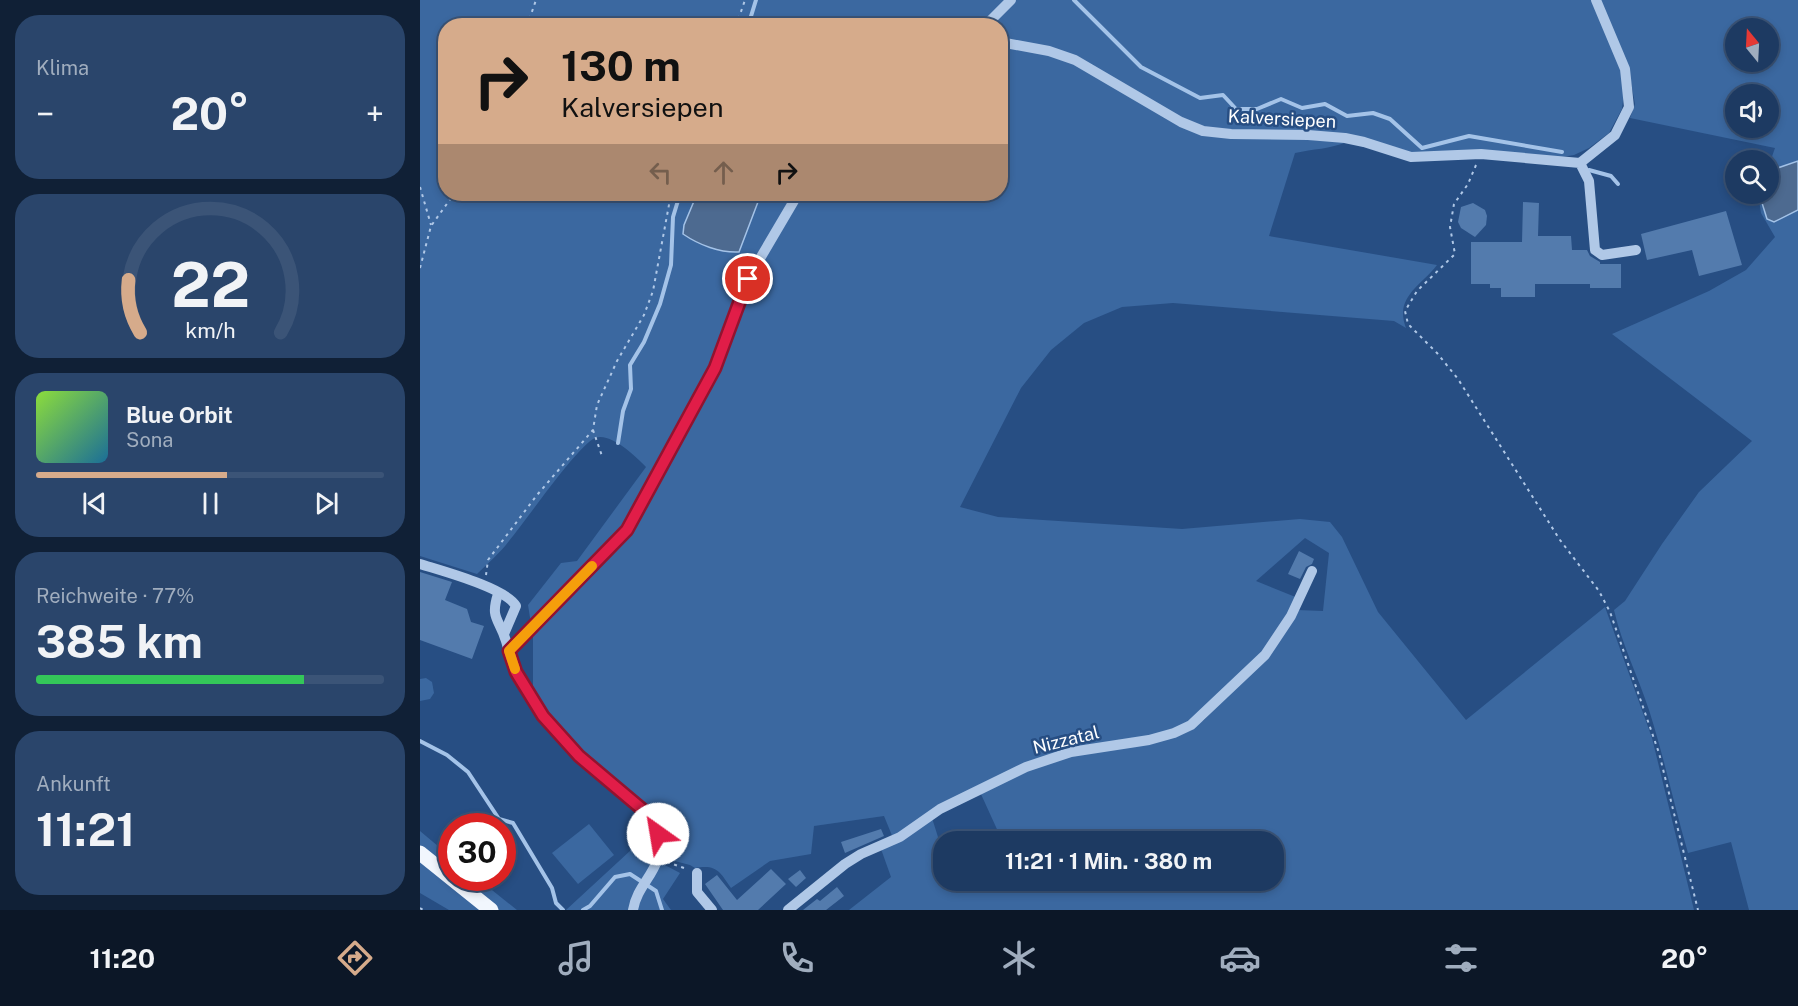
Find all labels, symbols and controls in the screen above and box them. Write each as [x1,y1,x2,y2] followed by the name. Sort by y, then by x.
[1725,18,1779,72] north arrow
[1725,18,1779,204] map controls
[561,41,681,90] text: 130 m
[462,42,540,120] icon: right
[36,56,89,80] text: Klima
[1725,84,1779,138] button: sound
[171,87,249,140] text: 20°
[561,91,723,123] text: Kalversiepen
[36,95,54,133] text: −
[366,95,384,133] text: +
[1227,105,1337,132] street label: Kalversiepen
[1725,150,1779,204] button: search
[644,156,677,189] icon: left
[707,156,740,189] icon: ahead
[770,156,803,189] icon: right
[170,248,250,321] text: 22
[722,253,773,304] pin
[731,262,764,295] icon: arrive
[185,318,235,343] text: km/h
[126,402,233,428] text: Blue Orbit
[126,428,173,452] text: Sona
[78,487,111,520] icon: previous
[194,487,227,520] icon: pause
[310,487,343,520] icon: next
[36,584,194,608] text: Reichweite · 77%
[36,615,203,668] text: 385 km
[1031,721,1101,758] street label: Nizzatal
[36,772,111,796] text: Ankunft
[626,802,690,866] position arrow
[36,803,135,856] text: 11:21
[438,813,516,891] speed limit sign: 30
[1005,848,1212,874] text: 11:21 · 1 Min. · 380 m
[334,937,376,979] icon: directions
[555,937,597,979] icon: music
[776,937,818,979] icon: phone
[998,937,1040,979] icon: climate
[1219,937,1261,979] icon: car
[1440,937,1482,979] icon: filters
[90,942,155,974] text: 11:20
[1661,942,1708,974] text: 20°

